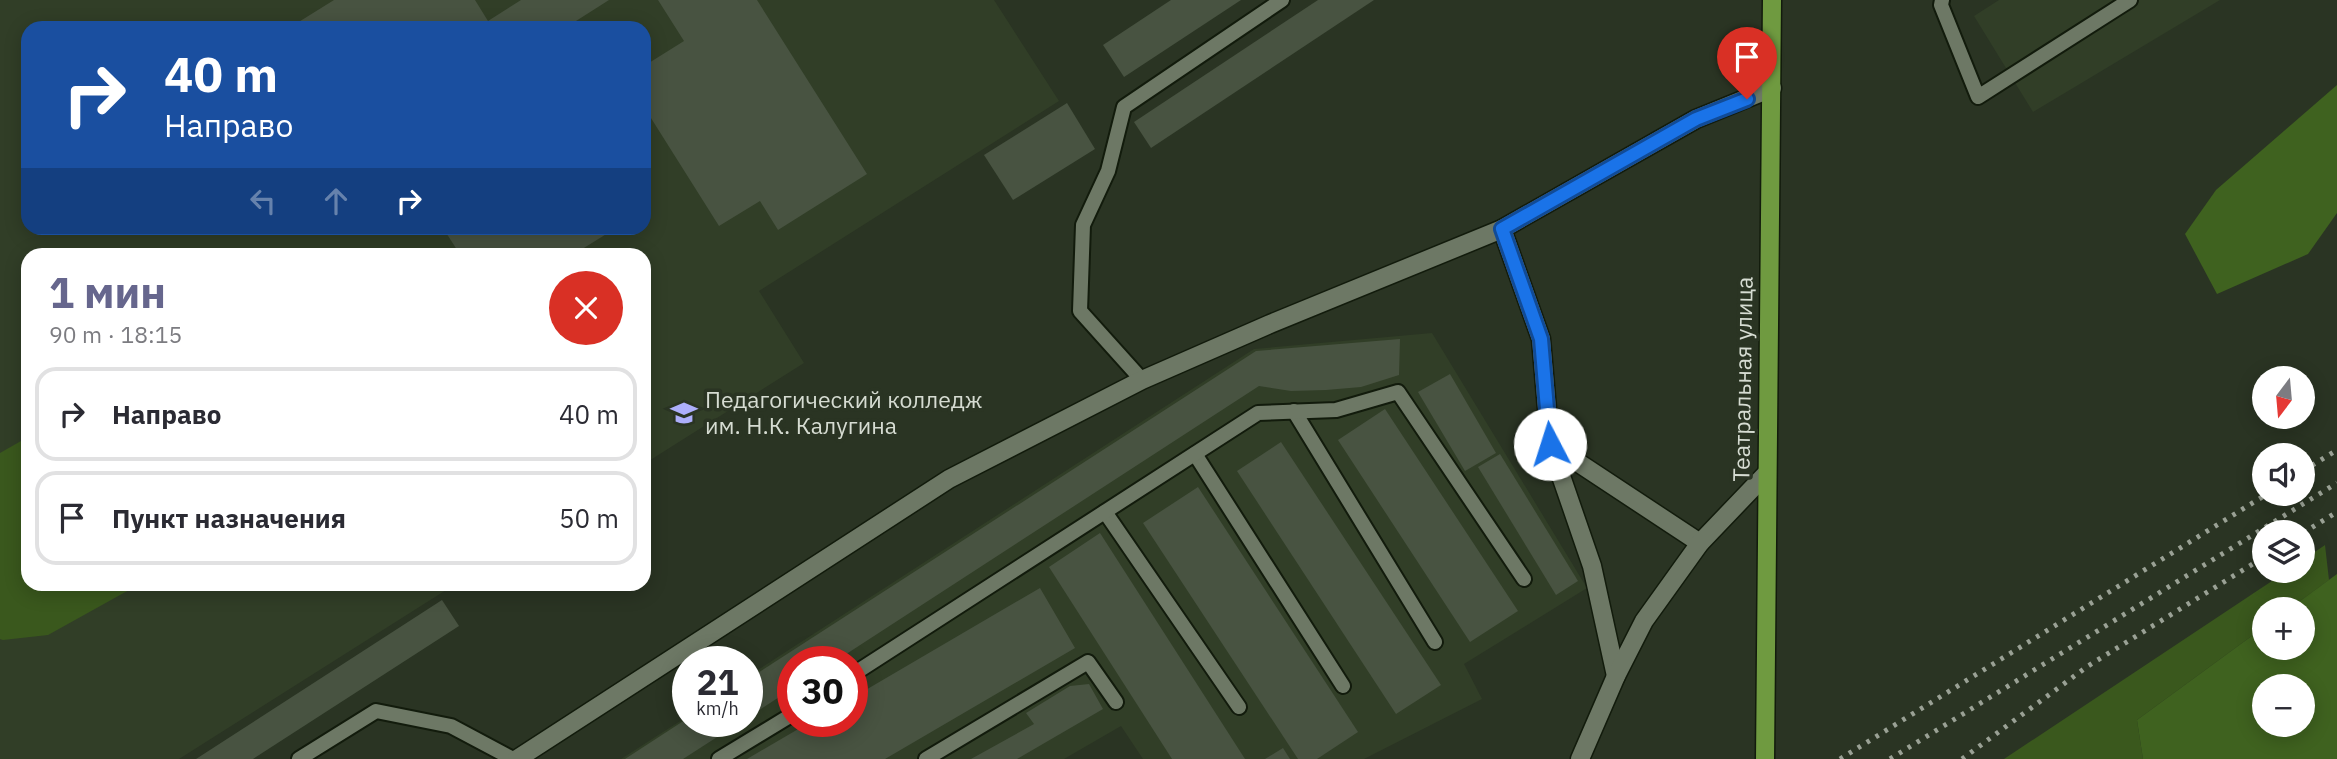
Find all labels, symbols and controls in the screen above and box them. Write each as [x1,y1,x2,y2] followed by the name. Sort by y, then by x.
[1717,27,1777,99] pin
[1728,38,1766,76] icon: arrive
[164,42,278,105] text: 40 m
[49,49,140,140] icon: right
[164,104,293,146] text: Направо
[244,182,282,220] icon: left
[317,182,355,220] icon: ahead
[390,182,428,220] icon: right
[49,265,166,320] text: 1 мин
[549,271,623,345] button: close
[1725,276,1759,482] street label: Театральная улица
[49,319,182,349] text: 90 m · 18:15
[2252,366,2315,429] north arrow
[2252,366,2315,737] map controls
[705,384,982,440] place label: Педагогический колледж им. Н.К. Калугина
[53,395,91,433] icon: right
[112,397,221,431] text: Направо
[559,397,619,431] text: 40 m
[669,398,699,428] school or university icon: Педагогический колледж им. Н.К. Калугина
[1513,407,1587,481] position arrow
[2252,443,2315,506] button: sound
[53,499,91,537] icon: arrive
[112,501,346,535] text: Пункт назначения
[559,501,619,535] text: 50 m
[2252,520,2315,583] button: layers
[2252,597,2315,660] button: +
[777,646,868,737] speed limit sign: 30
[696,659,739,705] text: 21
[2252,674,2315,737] button: −
[696,697,739,720] text: km/h

